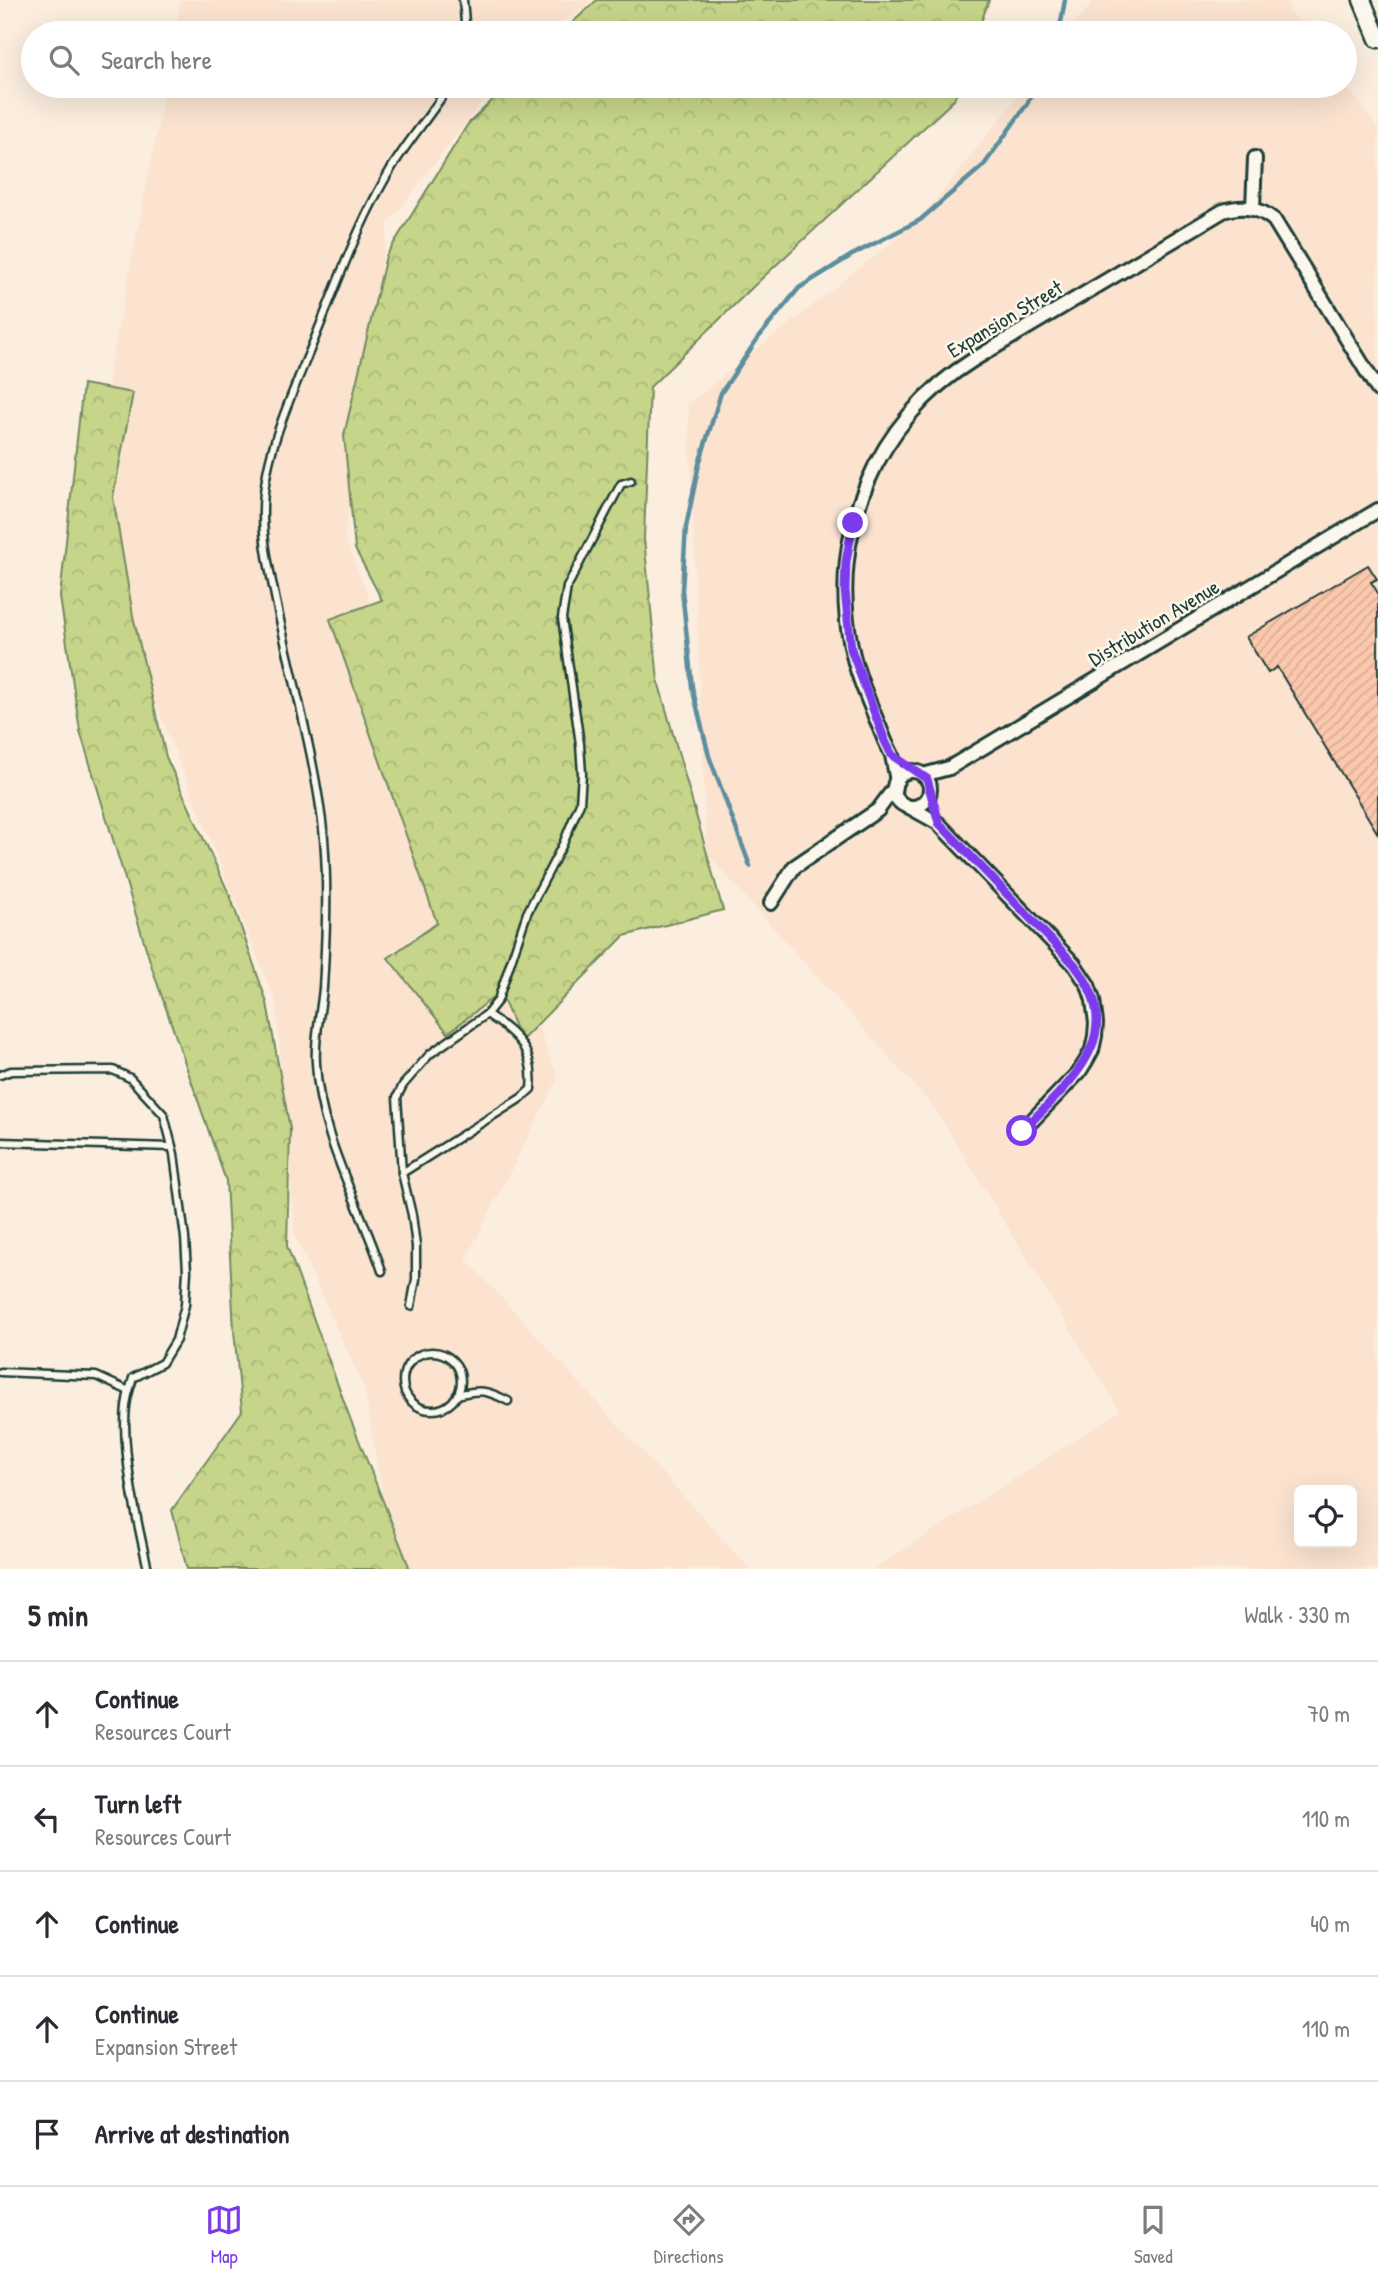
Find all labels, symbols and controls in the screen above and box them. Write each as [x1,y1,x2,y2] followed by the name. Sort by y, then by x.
[21,21,1357,98] search box
[45,41,83,79] icon: search
[101,42,212,77] text: Search here
[942,272,1069,364] street label: Expansion Street
[837,507,868,538] route end
[1083,572,1225,673] street label: Distribution Avenue
[1006,1115,1037,1146] route start
[1294,1485,1357,1548] map controls
[1294,1485,1357,1548] button: locate
[28,1595,88,1635] text: 5 min
[1244,1599,1350,1630] text: Walk · 330 m
[95,1681,179,1716] text: Continue
[28,1695,66,1733] icon: ahead
[1307,1698,1350,1729] text: 70 m
[95,1716,231,1747] text: Resources Court
[95,1786,181,1821] text: Turn left
[28,1800,66,1838] icon: left
[1302,1803,1350,1834] text: 110 m
[95,1821,231,1852] text: Resources Court
[28,1905,66,1943] icon: ahead
[95,1906,179,1941] text: Continue
[1310,1908,1350,1939] text: 40 m
[95,1996,179,2031] text: Continue
[28,2010,66,2048] icon: ahead
[1302,2013,1350,2044] text: 110 m
[95,2031,237,2062] text: Expansion Street
[28,2115,66,2153] icon: arrive
[95,2116,290,2151] text: Arrive at destination
[205,2201,243,2269] tab: Map
[654,2201,724,2269] tab: Directions
[1134,2201,1173,2269] tab: Saved

